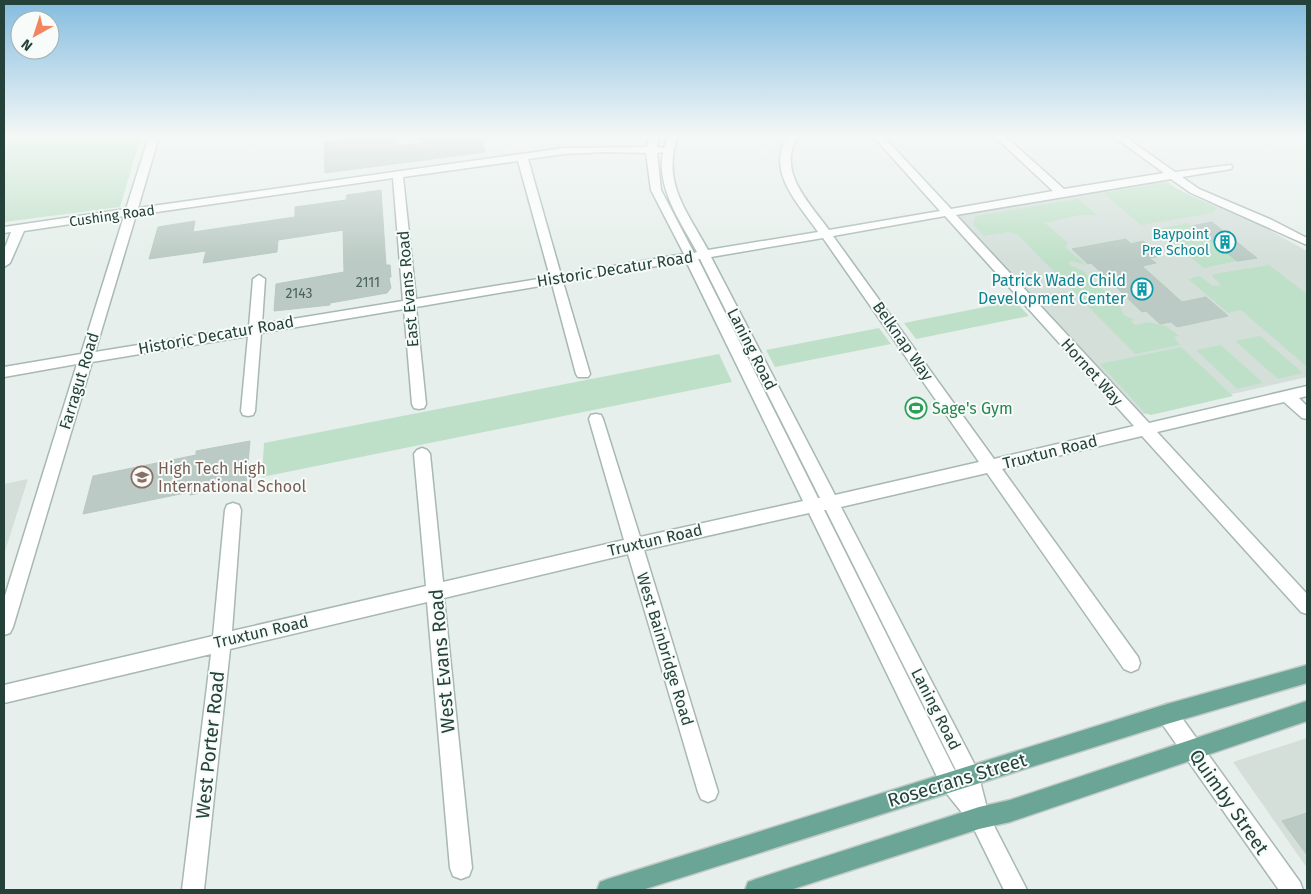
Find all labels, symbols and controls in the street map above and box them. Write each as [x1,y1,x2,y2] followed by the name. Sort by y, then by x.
[10,10,60,60] north arrow
[18,35,36,54] text: N
[68,202,156,230] street label: Cushing Road
[1142,226,1210,259] place label: Baypoint Pre School
[393,230,423,348] street label: East Evans Road
[1213,230,1237,254] building icon: Baypoint Pre School
[536,247,694,291] street label: Historic Decatur Road
[978,271,1127,308] place label: Patrick Wade Child Development Center
[356,274,380,291] house number: 2111
[1130,277,1154,301] building icon: Patrick Wade Child Development Center
[286,285,312,302] house number: 2143
[869,298,937,384] street label: Belknap Way
[723,305,781,393] street label: Laning Road
[137,312,295,358] street label: Historic Decatur Road
[55,330,103,432] street label: Farragut Road
[1057,335,1127,410] street label: Hornet Way
[904,396,928,420] sports icon: Sage's Gym
[932,399,1013,418] place label: Sage's Gym
[1001,431,1099,473] street label: Truxtun Road
[158,459,307,496] place label: High Tech High International School
[130,465,154,489] school or university icon: High Tech High International School
[606,520,704,560] street label: Truxtun Road
[633,570,697,728] street label: West Bainbridge Road
[424,588,460,734] street label: West Evans Road
[212,612,310,652] street label: Truxtun Road
[907,665,965,753] street label: Laning Road
[191,670,229,820] street label: West Porter Road
[1184,745,1274,859] street label: Quimby Street
[885,748,1029,812] street label: Rosecrans Street

